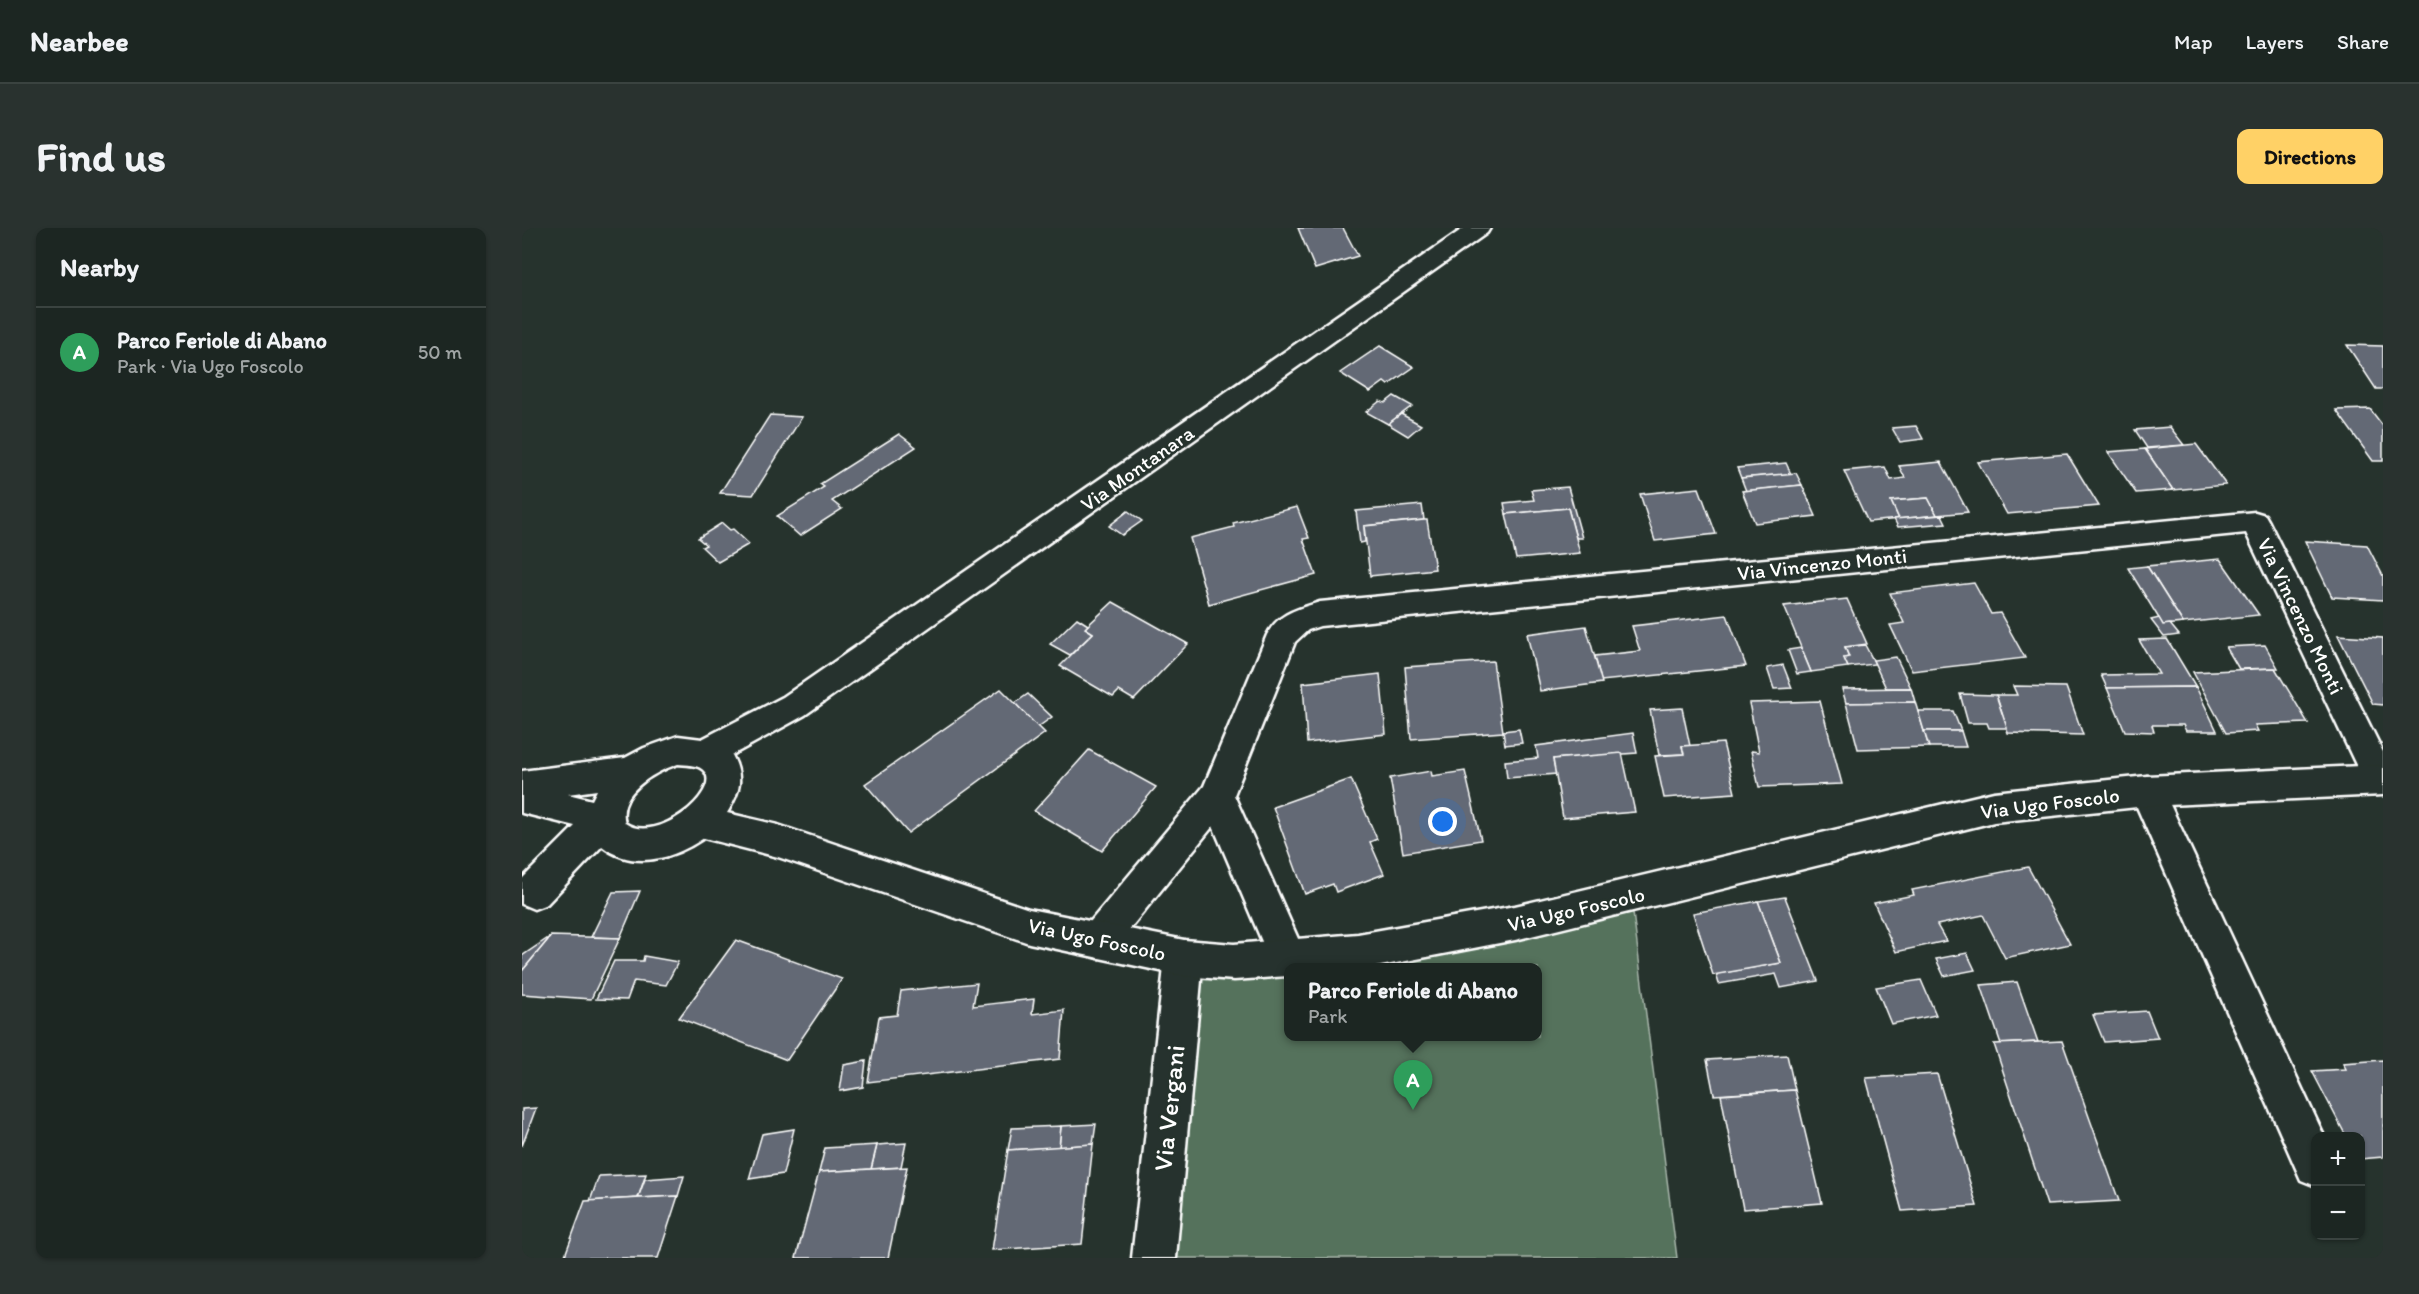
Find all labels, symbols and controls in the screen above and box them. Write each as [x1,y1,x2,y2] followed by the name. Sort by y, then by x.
[30,24,129,58] text: Nearbee
[2174,29,2213,54] text: Map
[2246,29,2304,54] text: Layers
[2337,29,2389,54] text: Share
[2237,129,2383,184] button: Directions
[36,131,166,182] text: Find us
[60,251,139,283] text: Nearby
[117,327,327,354] text: Parco Feriole di Abano
[73,340,86,364] text: A
[418,340,462,364] text: 50 m
[117,354,304,378] text: Park · Via Ugo Foscolo
[1076,420,1199,516] street label: Via Montanara
[2252,534,2350,698] street label: Via Vincenzo Monti
[1736,543,1908,585] street label: Via Vincenzo Monti
[1979,782,2121,824] street label: Via Ugo Foscolo
[1428,807,1457,836] your location
[1505,881,1647,937] street label: Via Ugo Foscolo
[1026,912,1168,966] street label: Via Ugo Foscolo
[1284,963,1542,1041] popup
[1308,977,1518,1004] text: Parco Feriole di Abano
[1308,1004,1347,1028] text: Park
[1146,1043,1192,1173] street label: Via Vergani
[1394,1060,1432,1110] pin: A
[2311,1132,2365,1240] map controls
[2311,1132,2365,1186] button: +
[2311,1186,2365,1240] button: −

